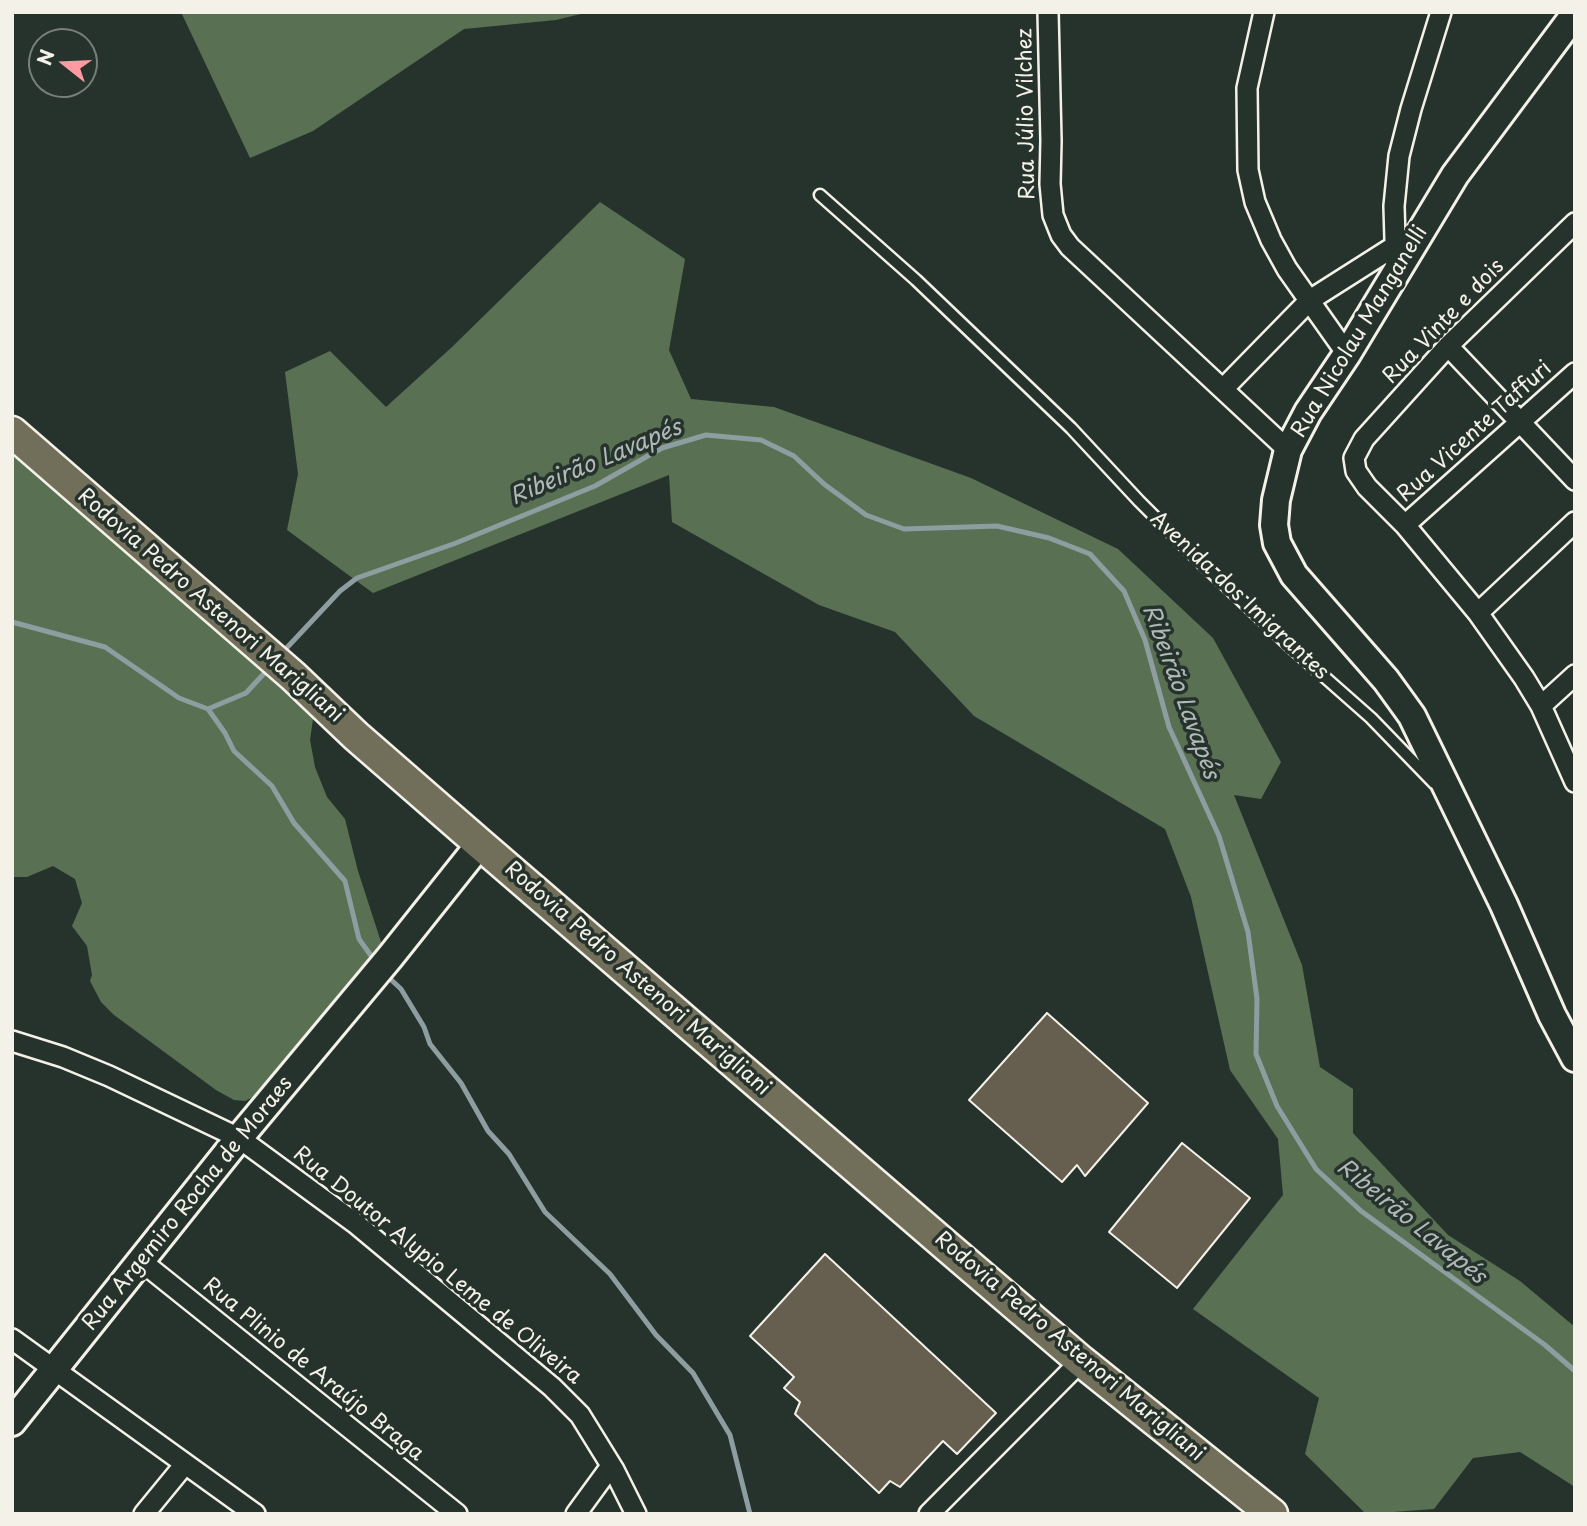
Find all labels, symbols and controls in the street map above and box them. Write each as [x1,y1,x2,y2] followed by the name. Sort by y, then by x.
[28,28,98,98] north arrow
[1013,28,1041,200] street label: Rua Júlio Vilchez
[29,46,61,69] text: N
[1287,221,1433,443] street label: Rua Nicolau Manganelli
[1378,254,1510,390] street label: Rua Vinte e dois
[1393,356,1557,508] street label: Rua Vicente Taffuri
[506,414,686,512] water label: Ribeirão Lavapés
[72,484,348,728] street label: Rodovia Pedro Astenori Marigliani
[1144,507,1334,685] street label: Avenida dos Imigrantes
[1136,601,1224,783] water label: Ribeirão Lavapés
[499,857,775,1101] street label: Rodovia Pedro Astenori Marigliani
[78,1072,298,1336] street label: Rua Argemiro Rocha de Moraes
[288,1142,586,1390] street label: Rua Doutor Alypio Leme de Oliveira
[1331,1154,1491,1290] water label: Ribeirão Lavapés
[929,1227,1209,1467] street label: Rodovia Pedro Astenori Marigliani
[197,1273,429,1467] street label: Rua Plinio de Araújo Braga

